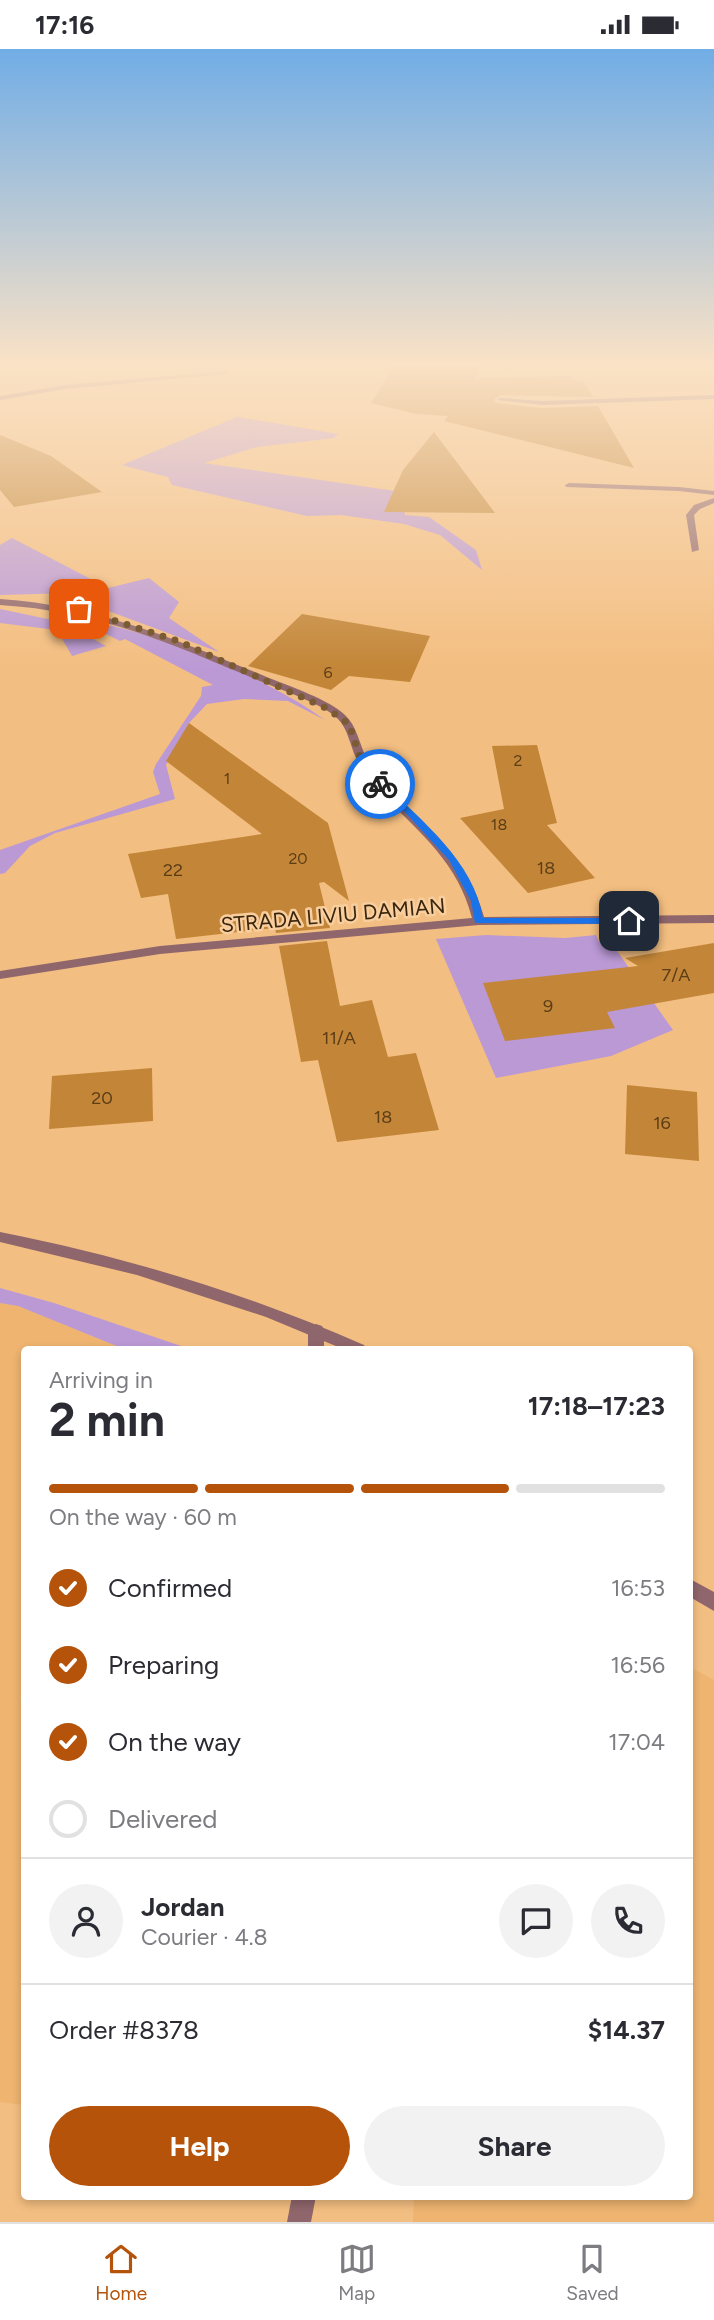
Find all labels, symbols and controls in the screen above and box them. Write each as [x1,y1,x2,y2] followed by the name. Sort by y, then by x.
[35,9,94,41] text: 17:16
[49,579,109,639] pin
[60,590,98,628] icon: bag
[323,663,333,682] house number: 6
[345,749,415,819] courier
[514,751,522,770] house number: 2
[361,765,399,803] icon: bike
[224,769,230,788] house number: 1
[491,815,507,834] house number: 18
[288,849,308,868] house number: 20
[537,857,555,879] house number: 18
[163,859,183,881] house number: 22
[599,891,659,951] pin
[220,893,446,937] street label: STRADA LIVIU DAMIAN
[610,902,648,940] icon: home
[662,964,690,986] house number: 7/A
[543,995,553,1017] house number: 9
[322,1027,356,1049] house number: 11/A
[91,1087,113,1109] house number: 20
[374,1106,392,1128] house number: 18
[653,1112,671,1134] house number: 16
[49,1366,153,1394] text: Arriving in
[528,1390,665,1422] text: 17:18–17:23
[49,1392,165,1448] text: 2 min
[49,1503,237,1531] text: On the way · 60 m
[49,1569,87,1607] icon: check
[108,1572,232,1604] text: Confirmed
[611,1574,665,1602] text: 16:53
[49,1646,87,1684] icon: check
[108,1649,219,1681] text: Preparing
[610,1651,665,1679] text: 16:56
[49,1723,87,1761] icon: check
[108,1726,241,1758] text: On the way
[608,1728,665,1756] text: 17:04
[108,1803,217,1835] text: Delivered
[49,1884,123,1958] button: person
[499,1884,573,1958] button: chat
[591,1884,665,1958] button: phone
[141,1891,224,1923] text: Jordan
[141,1923,268,1951] text: Courier · 4.8
[49,2014,199,2046] text: Order #8378
[588,2014,665,2046] text: $14.37
[49,2106,350,2186] button: Help
[364,2106,665,2186] button: Share
[95,2240,147,2305] tab: Home
[338,2240,376,2305] tab: Map
[566,2240,619,2305] tab: Saved

